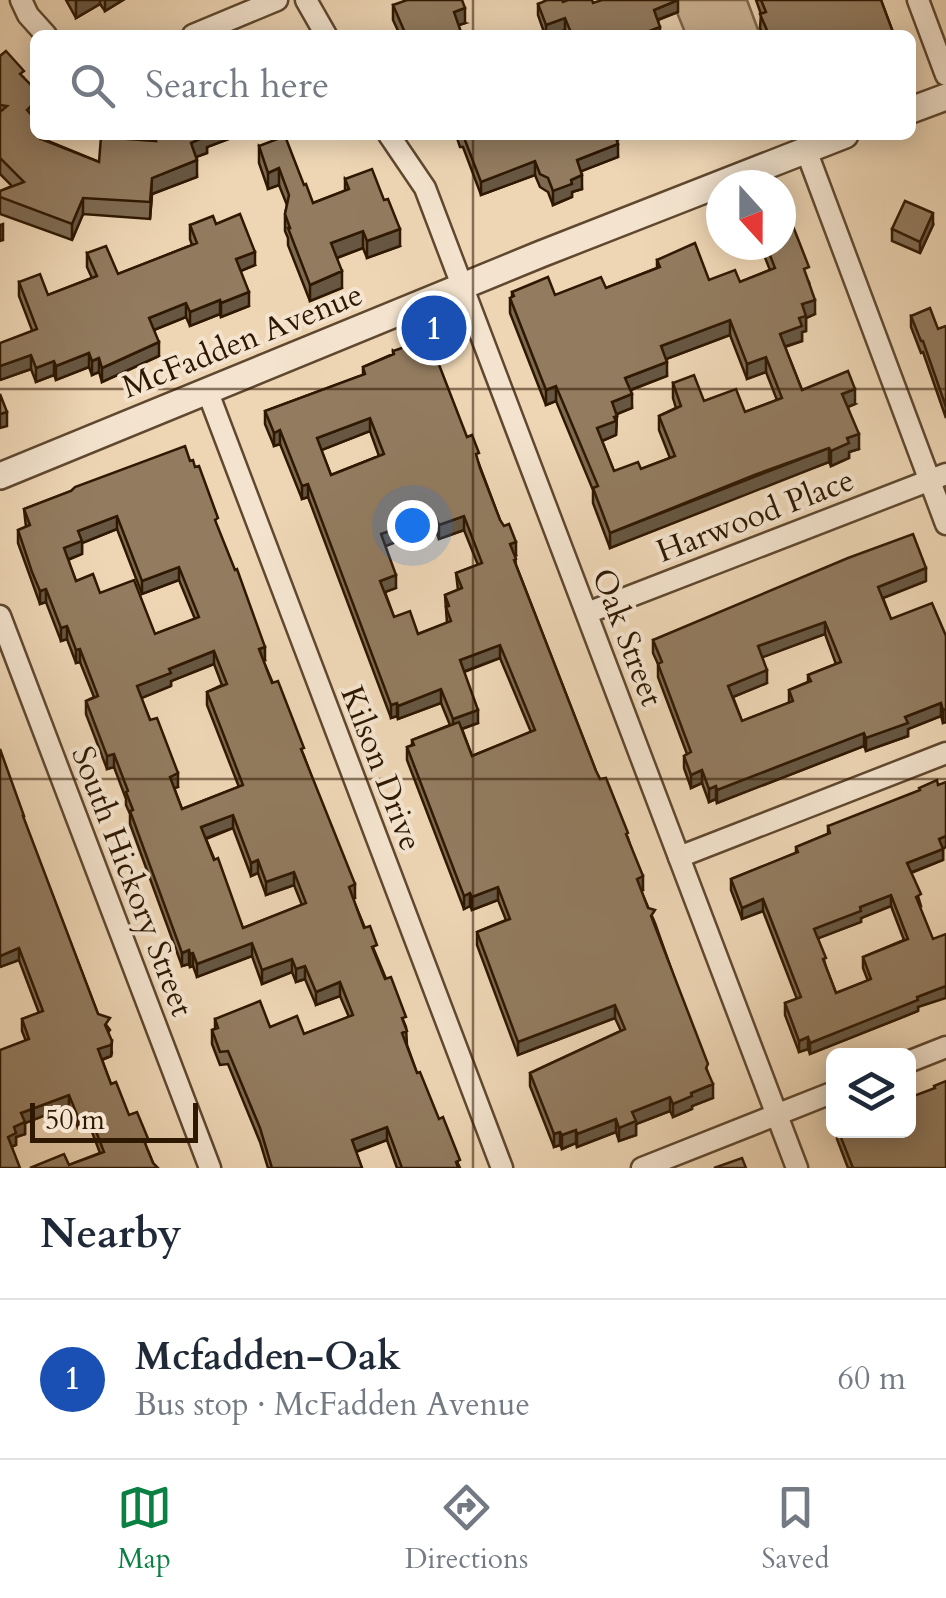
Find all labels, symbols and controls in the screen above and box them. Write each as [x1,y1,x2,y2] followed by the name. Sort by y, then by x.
[30,30,916,140] search box
[65,58,120,113] icon: search
[145,59,329,111] text: Search here
[706,170,796,260] north arrow
[115,273,369,409] street label: McFadden Avenue
[402,290,466,366] pin: 1
[650,458,860,574] street label: Harwood Place
[387,500,438,551] your location
[581,562,673,713] street label: Oak Street
[330,680,433,857] street label: Kilson Drive
[60,740,204,1023] street label: South Hickory Street
[826,1048,916,1138] map controls
[826,1048,916,1138] button: layers
[30,1098,198,1142] scale bar
[45,1101,105,1139] text: 50 m
[40,1205,182,1262] text: Nearby
[135,1331,401,1383] text: Mcfadden-Oak
[64,1357,81,1401] text: 1
[838,1357,906,1401] text: 60 m
[135,1383,530,1427] text: Bus stop · McFadden Avenue
[117,1480,172,1578] tab: Map
[405,1480,528,1578] tab: Directions
[761,1480,829,1578] tab: Saved

